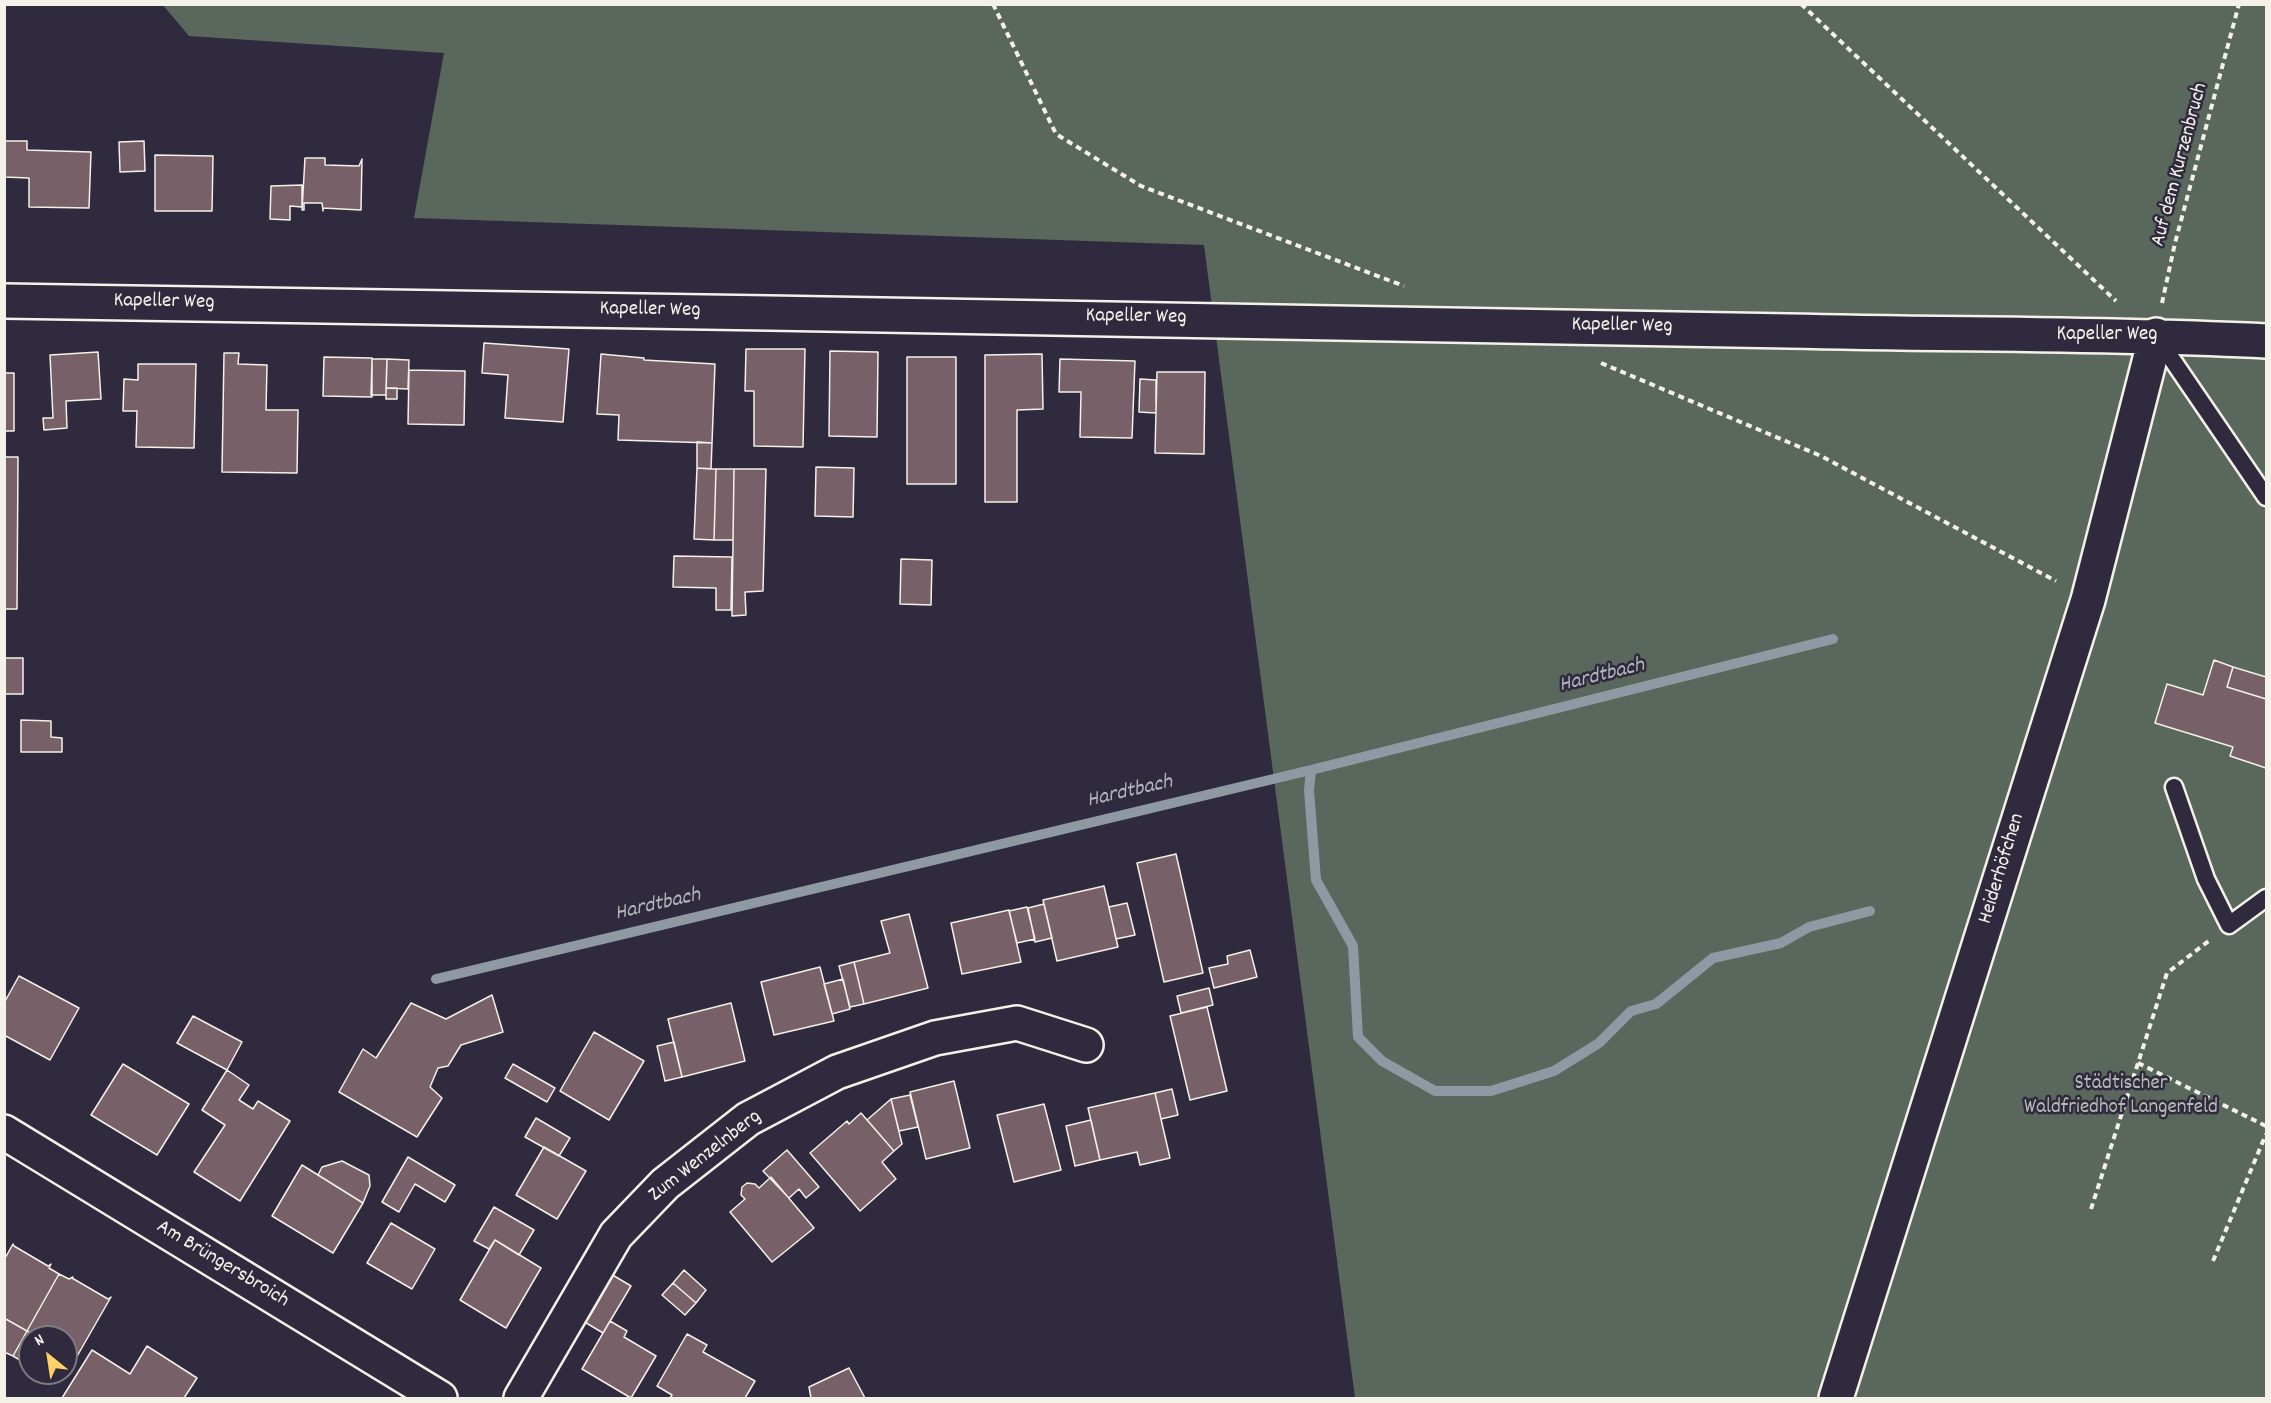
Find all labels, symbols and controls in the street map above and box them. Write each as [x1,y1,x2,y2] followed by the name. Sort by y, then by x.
[2147,80,2215,250] street label: Auf dem Kurzenbruch
[113,290,215,316] street label: Kapeller Weg
[599,298,701,324] street label: Kapeller Weg
[1085,305,1187,331] street label: Kapeller Weg
[1571,314,1673,340] street label: Kapeller Weg
[2057,323,2157,349] street label: Kapeller Weg
[1557,654,1647,700] water label: Hardtbach
[1085,770,1175,816] water label: Hardtbach
[1974,811,2032,927] street label: Heiderhöfchen
[613,883,703,929] water label: Hardtbach
[2024,1072,2218,1122] park label: Städtischer Waldfriedhof Langenfeld
[645,1105,767,1209] street label: Zum Wenzelnberg
[151,1215,293,1315] street label: Am Brüngersbroich
[18,1325,78,1385] north arrow
[31,1329,49,1353] text: N

